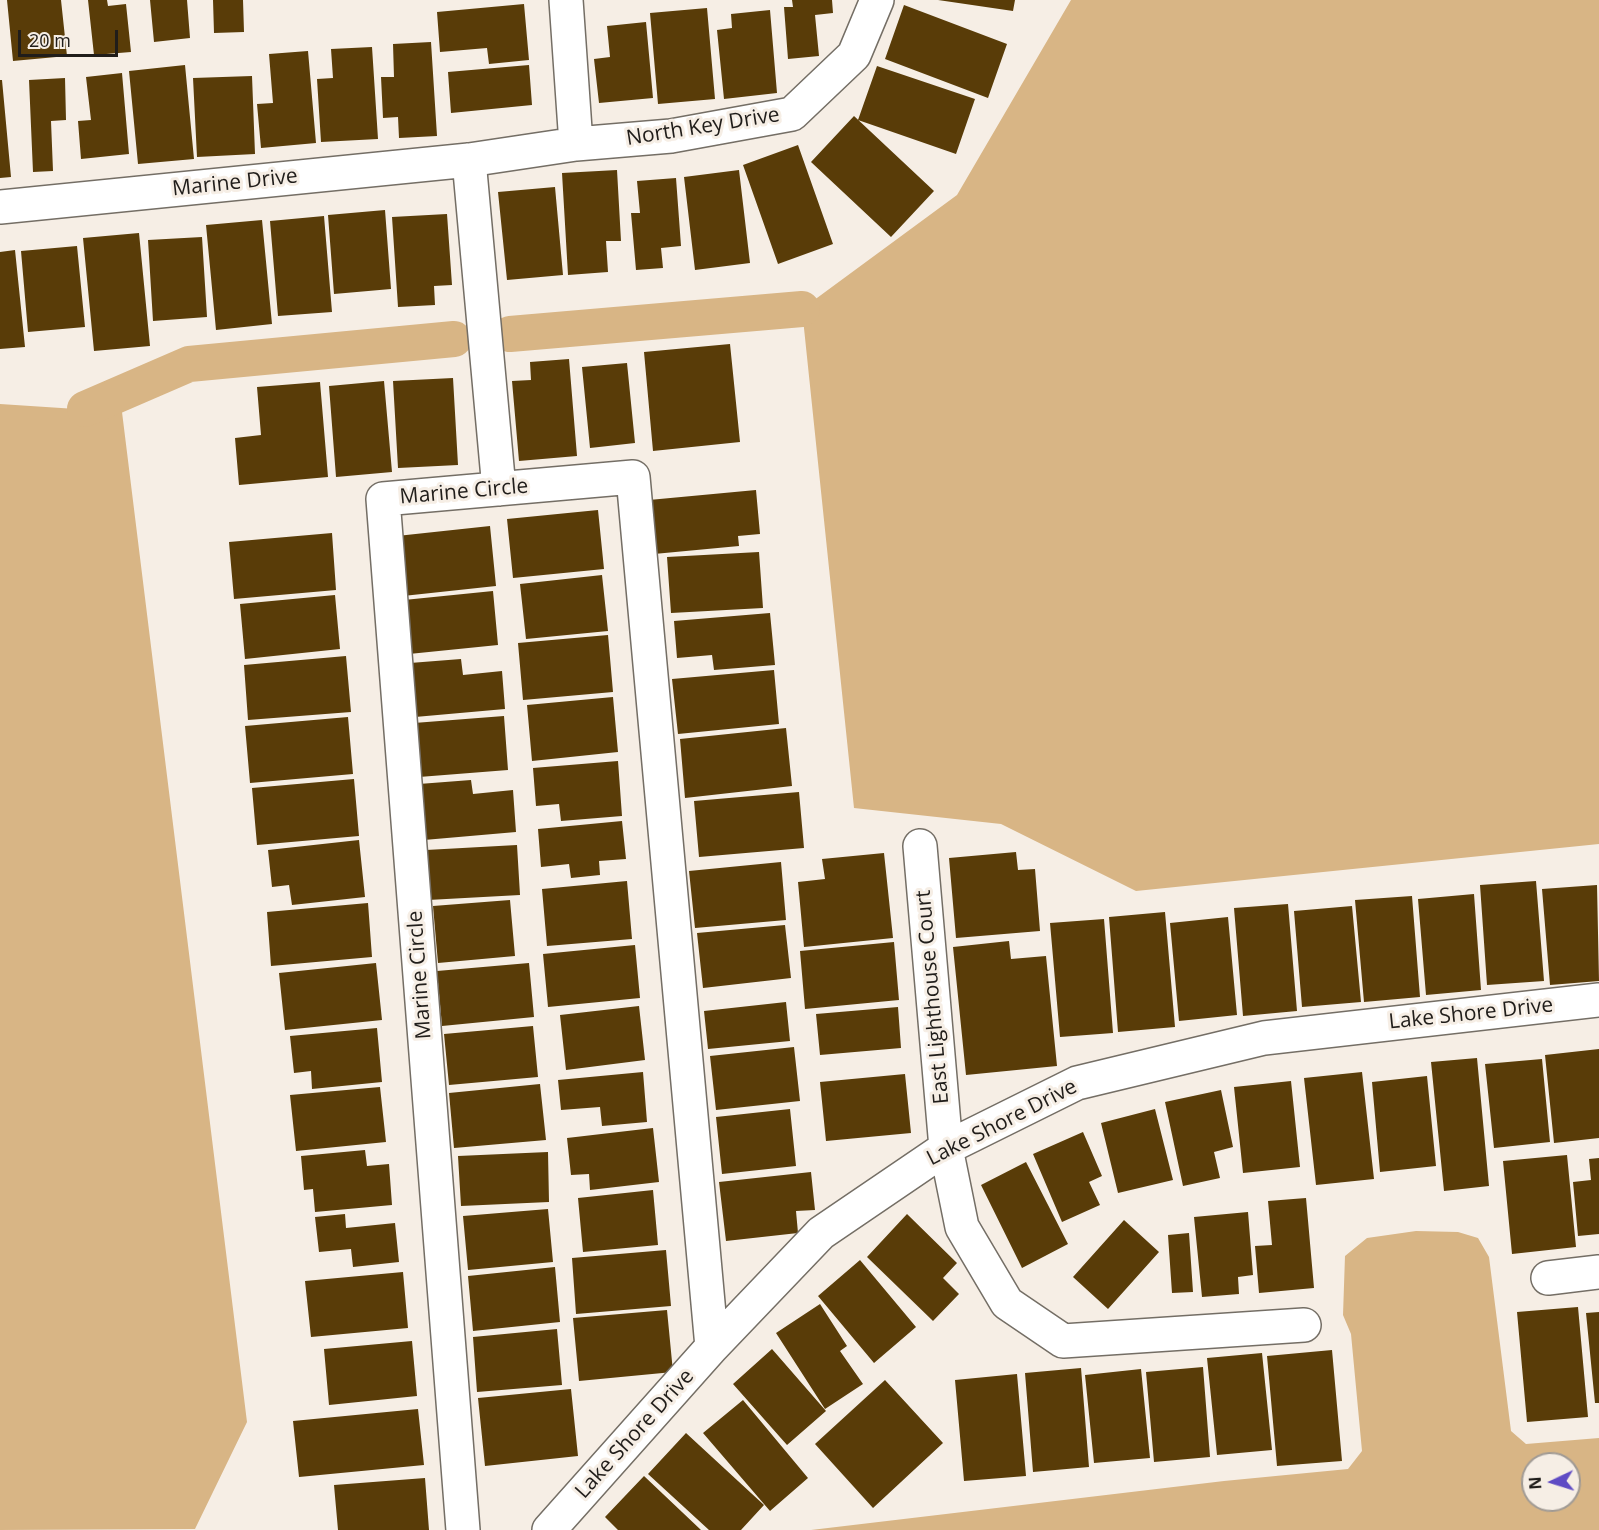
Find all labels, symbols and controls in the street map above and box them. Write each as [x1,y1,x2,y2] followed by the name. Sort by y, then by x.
[21,18,122,56] scale bar
[29,28,71,52] text: 20 m
[625,102,781,152] street label: North Key Drive
[171,164,299,202] street label: Marine Drive
[399,474,529,510] street label: Marine Circle
[911,889,955,1105] street label: East Lighthouse Court
[403,910,437,1040] street label: Marine Circle
[1388,993,1554,1035] street label: Lake Shore Drive
[923,1074,1081,1172] street label: Lake Shore Drive
[570,1364,700,1504] street label: Lake Shore Drive
[1521,1452,1581,1512] north arrow
[1524,1476,1546,1490] text: N

